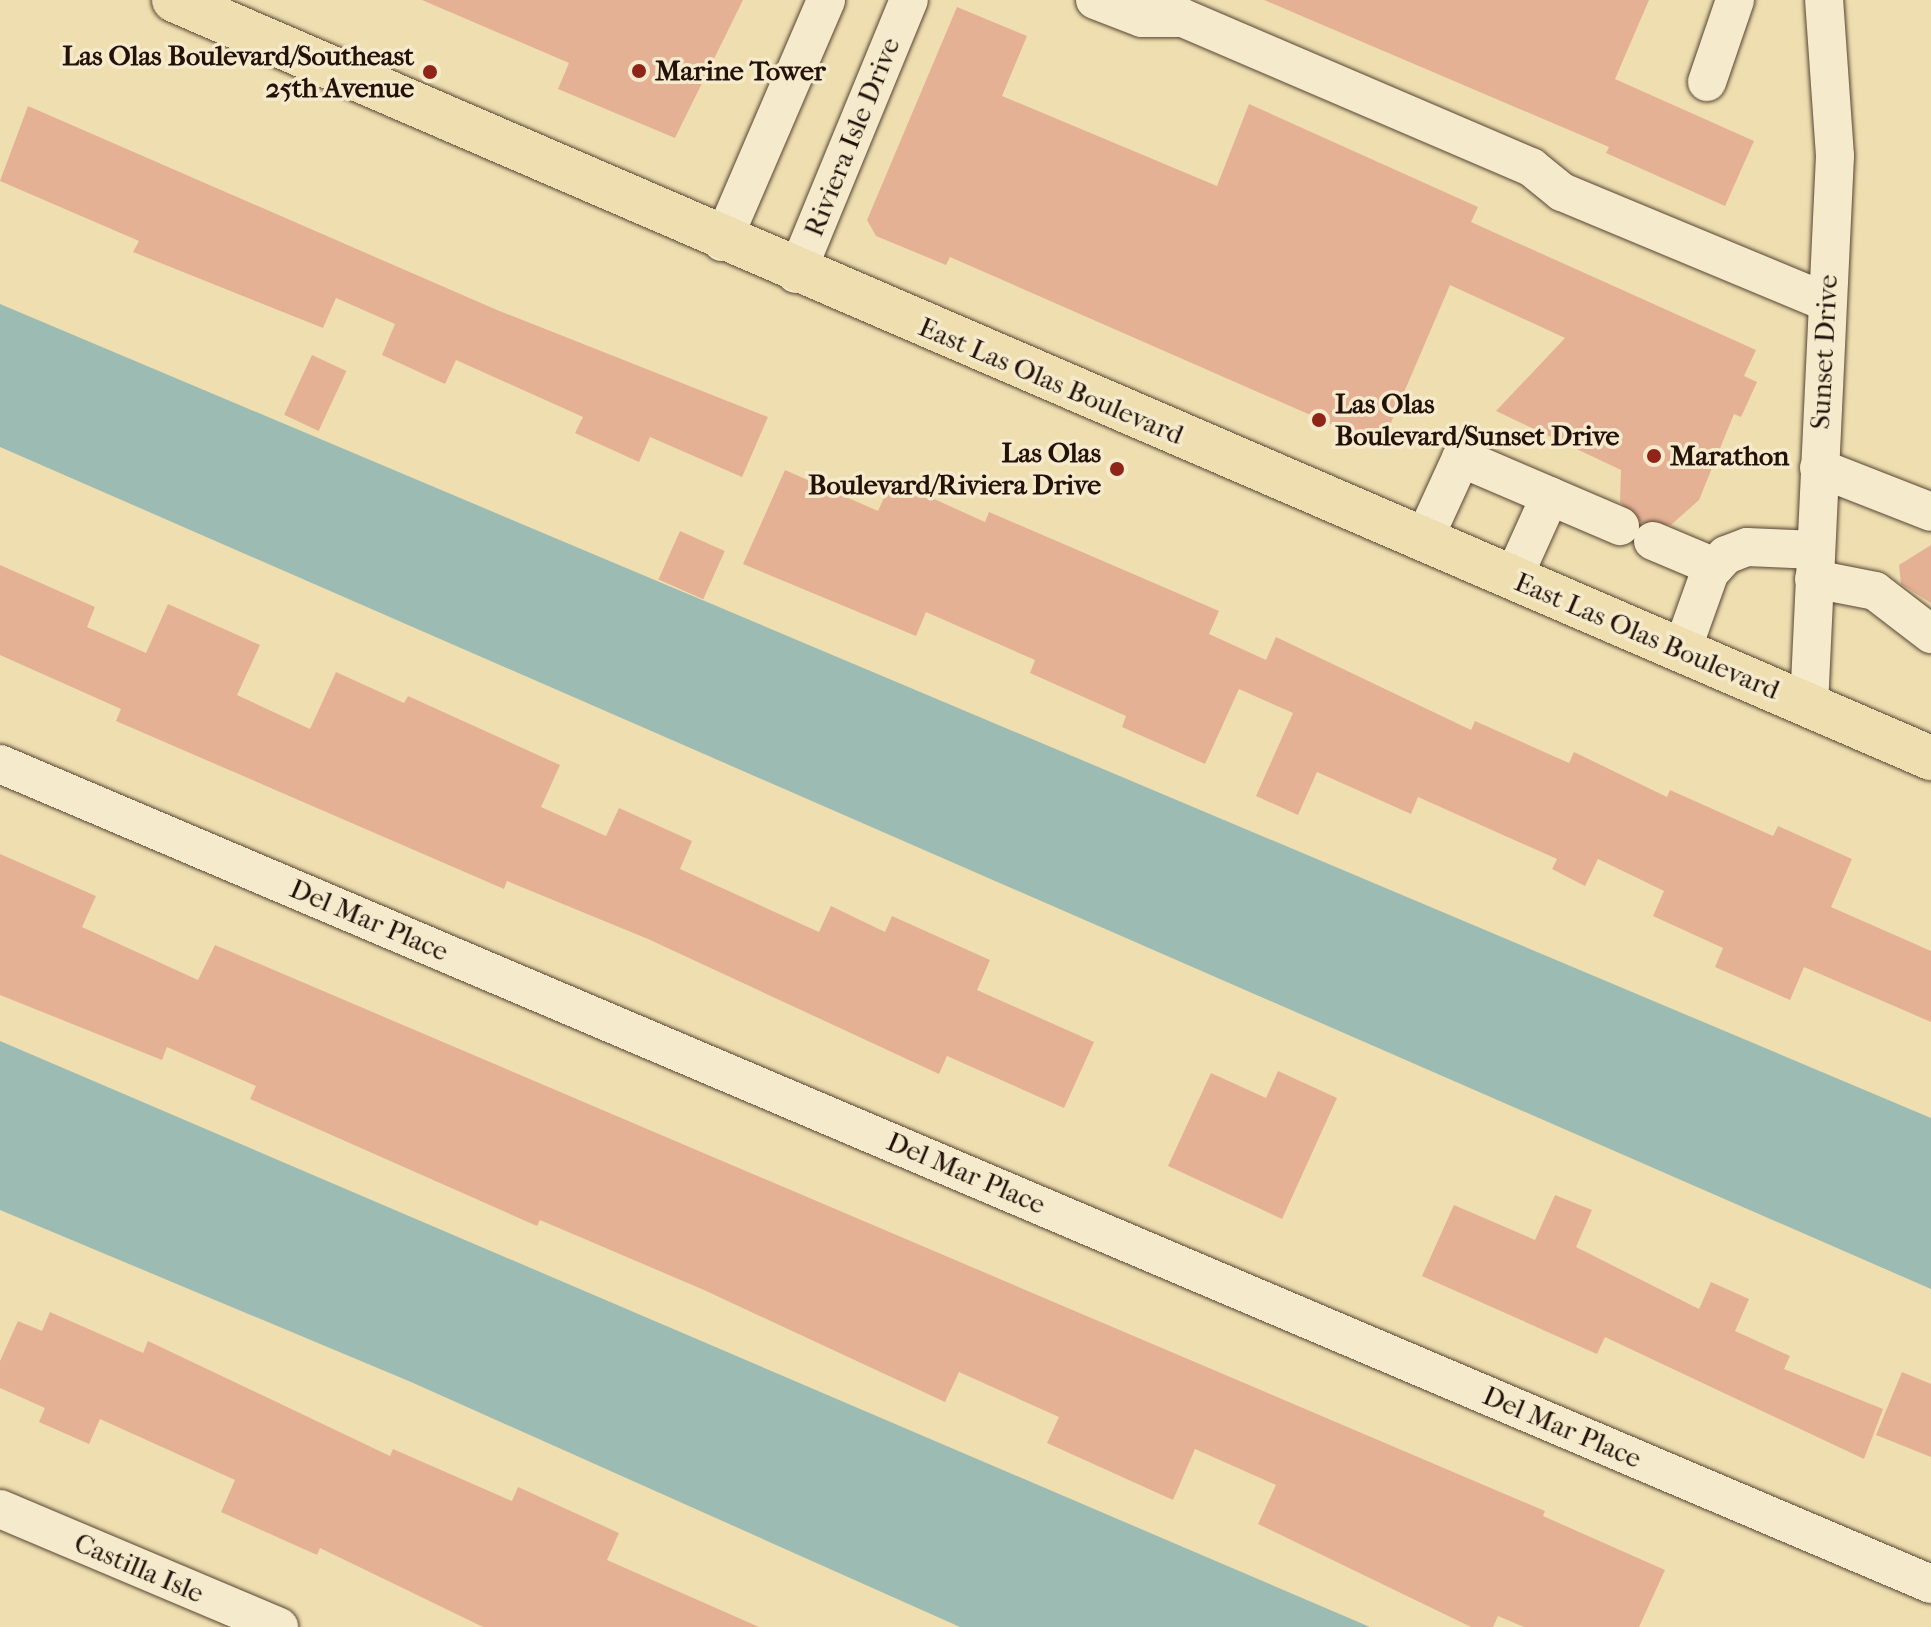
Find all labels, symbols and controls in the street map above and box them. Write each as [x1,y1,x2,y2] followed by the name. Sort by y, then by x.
[797,32,907,242] street label: Riviera Isle Drive
[62,39,414,105] place label: Las Olas Boulevard/Southeast 25th Avenue
[655,54,826,88] place label: Marine Tower
[630,62,648,80] marker: Marine Tower
[421,63,439,81] marker: Las Olas Boulevard/Southeast 25th Avenue
[1803,274,1845,430] street label: Sunset Drive
[914,310,1188,452] street label: East Las Olas Boulevard
[1335,387,1619,453] place label: Las Olas Boulevard/Sunset Drive
[1310,411,1328,429] marker: Las Olas Boulevard/Sunset Drive
[808,436,1101,502] place label: Las Olas Boulevard/Riviera Drive
[1670,439,1789,473] place label: Marathon
[1645,447,1663,465] marker: Marathon
[1108,460,1126,478] marker: Las Olas Boulevard/Riviera Drive
[1510,565,1784,707] street label: East Las Olas Boulevard
[285,871,453,969] street label: Del Mar Place
[882,1124,1050,1222] street label: Del Mar Place
[1478,1378,1646,1476] street label: Del Mar Place
[69,1526,209,1610] street label: Castilla Isle

